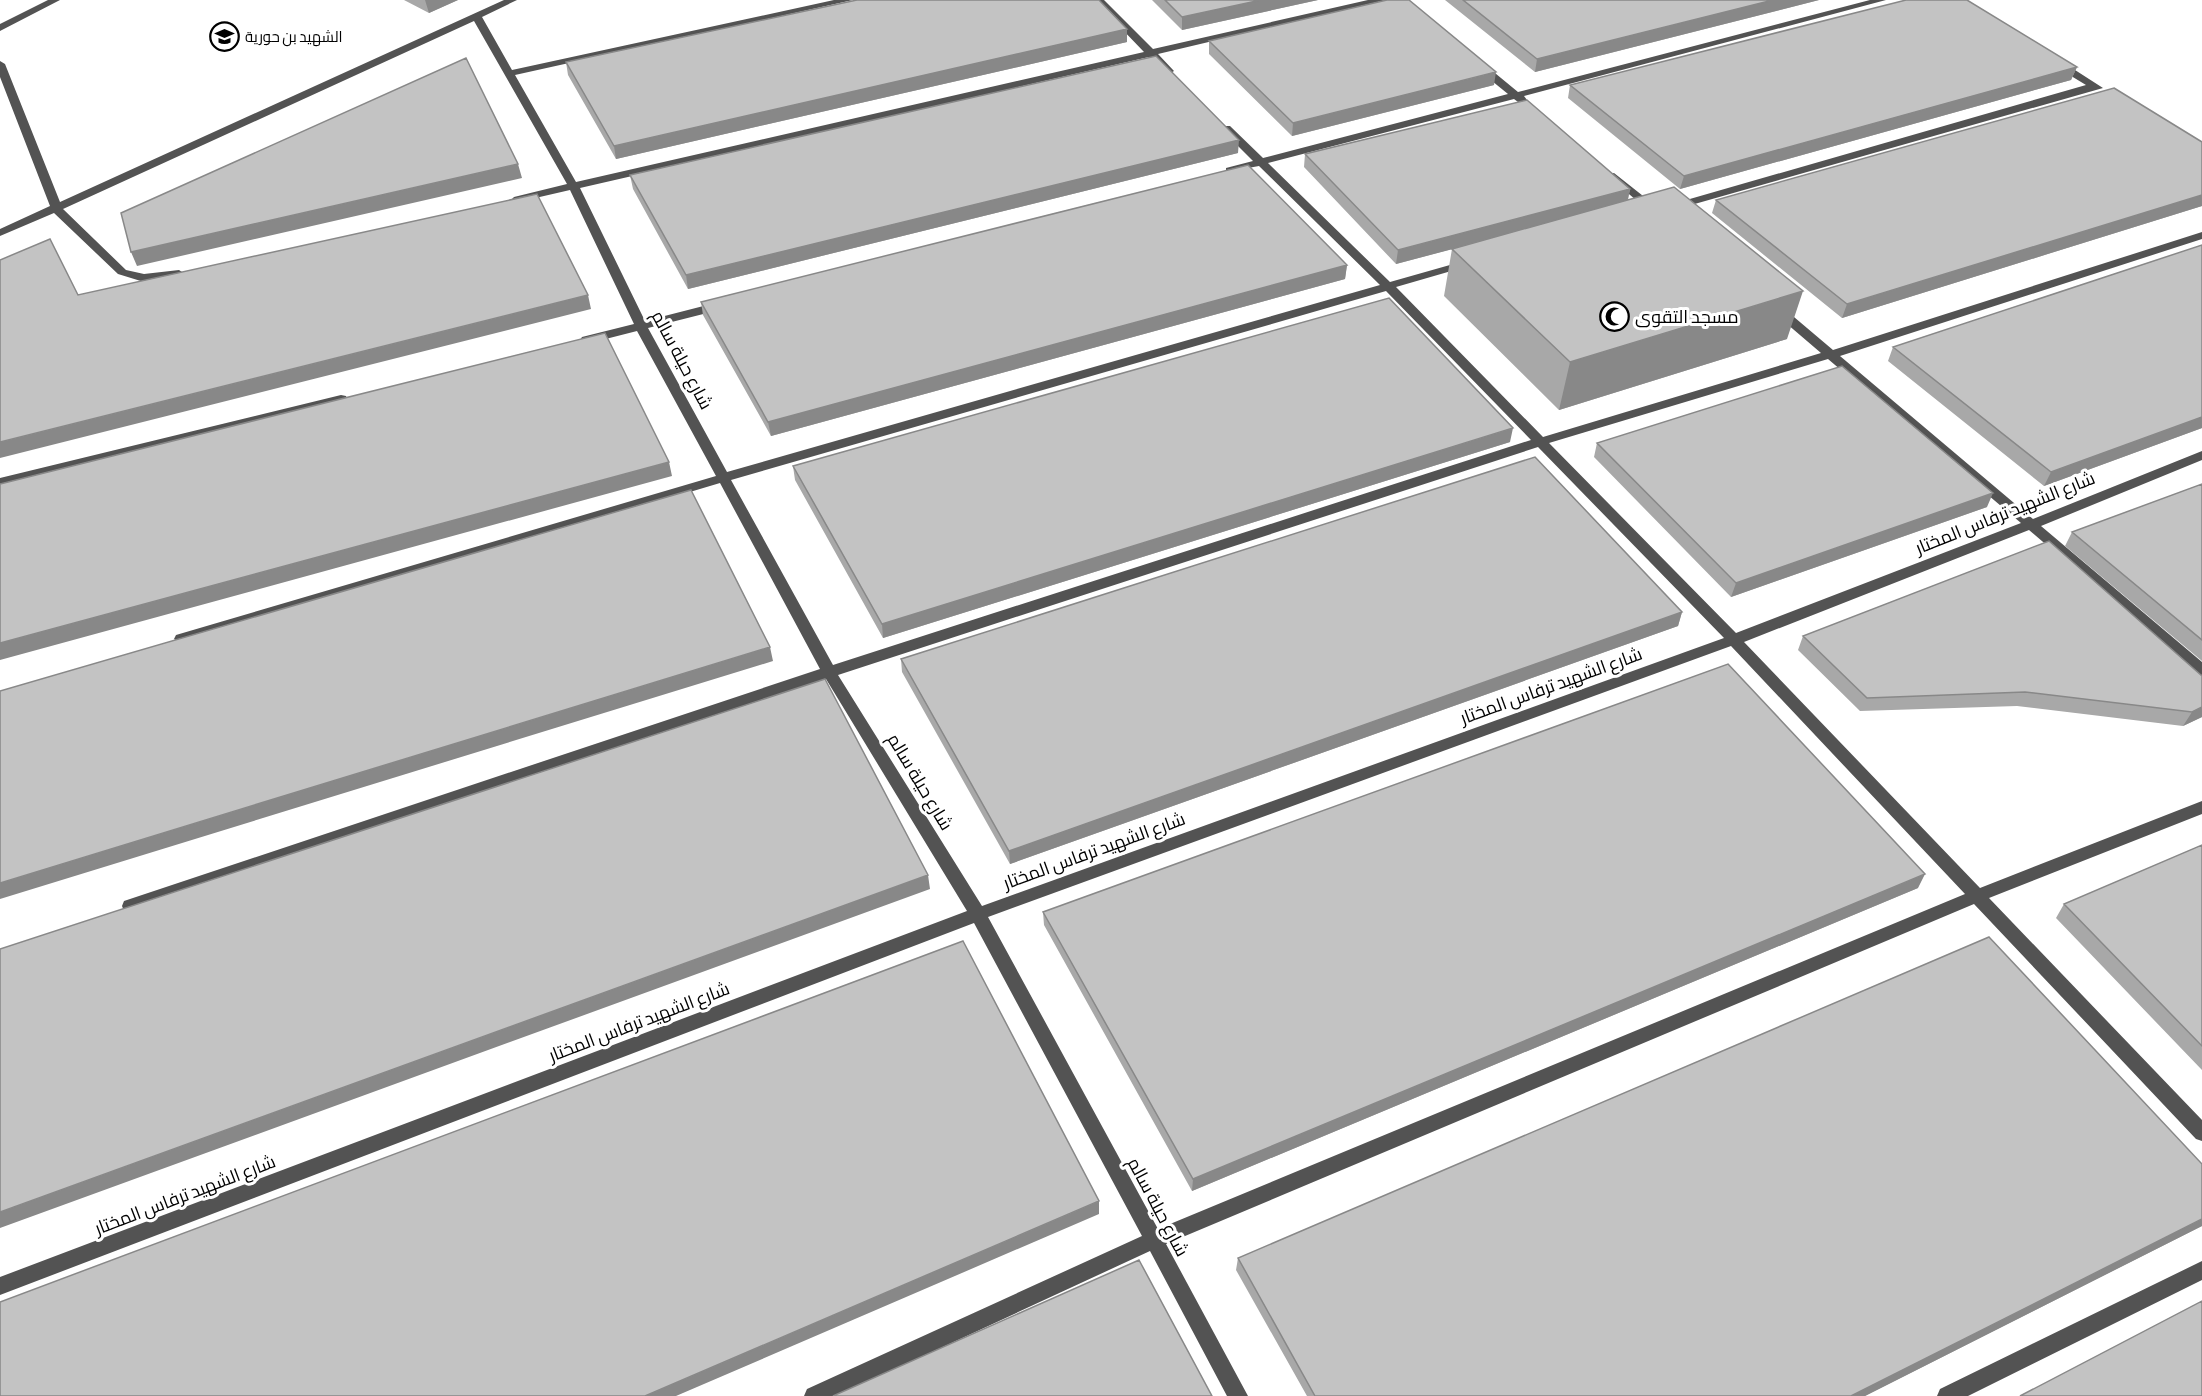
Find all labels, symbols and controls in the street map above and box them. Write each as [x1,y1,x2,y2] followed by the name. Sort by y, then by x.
[208,21,240,53] school or university icon: الشهيد بن حورية
[245,29,343,47] place label: الشهيد بن حورية
[1598,301,1630,333] mosque icon: مسجد التقوى
[646,308,716,414] street label: شارع حيلة سالم
[1635,309,1739,328] place label: مسجد التقوى
[1912,469,2099,561] street label: شارع الشهيد ترفاس المختار
[1457,645,1645,730] street label: شارع الشهيد ترفاس المختار
[882,731,956,835] street label: شارع حيلة سالم
[1000,810,1188,895] street label: شارع الشهيد ترفاس المختار
[545,979,733,1068] street label: شارع الشهيد ترفاس المختار
[91,1152,279,1241] street label: شارع الشهيد ترفاس المختار
[1122,1155,1192,1261] street label: شارع حيلة سالم

